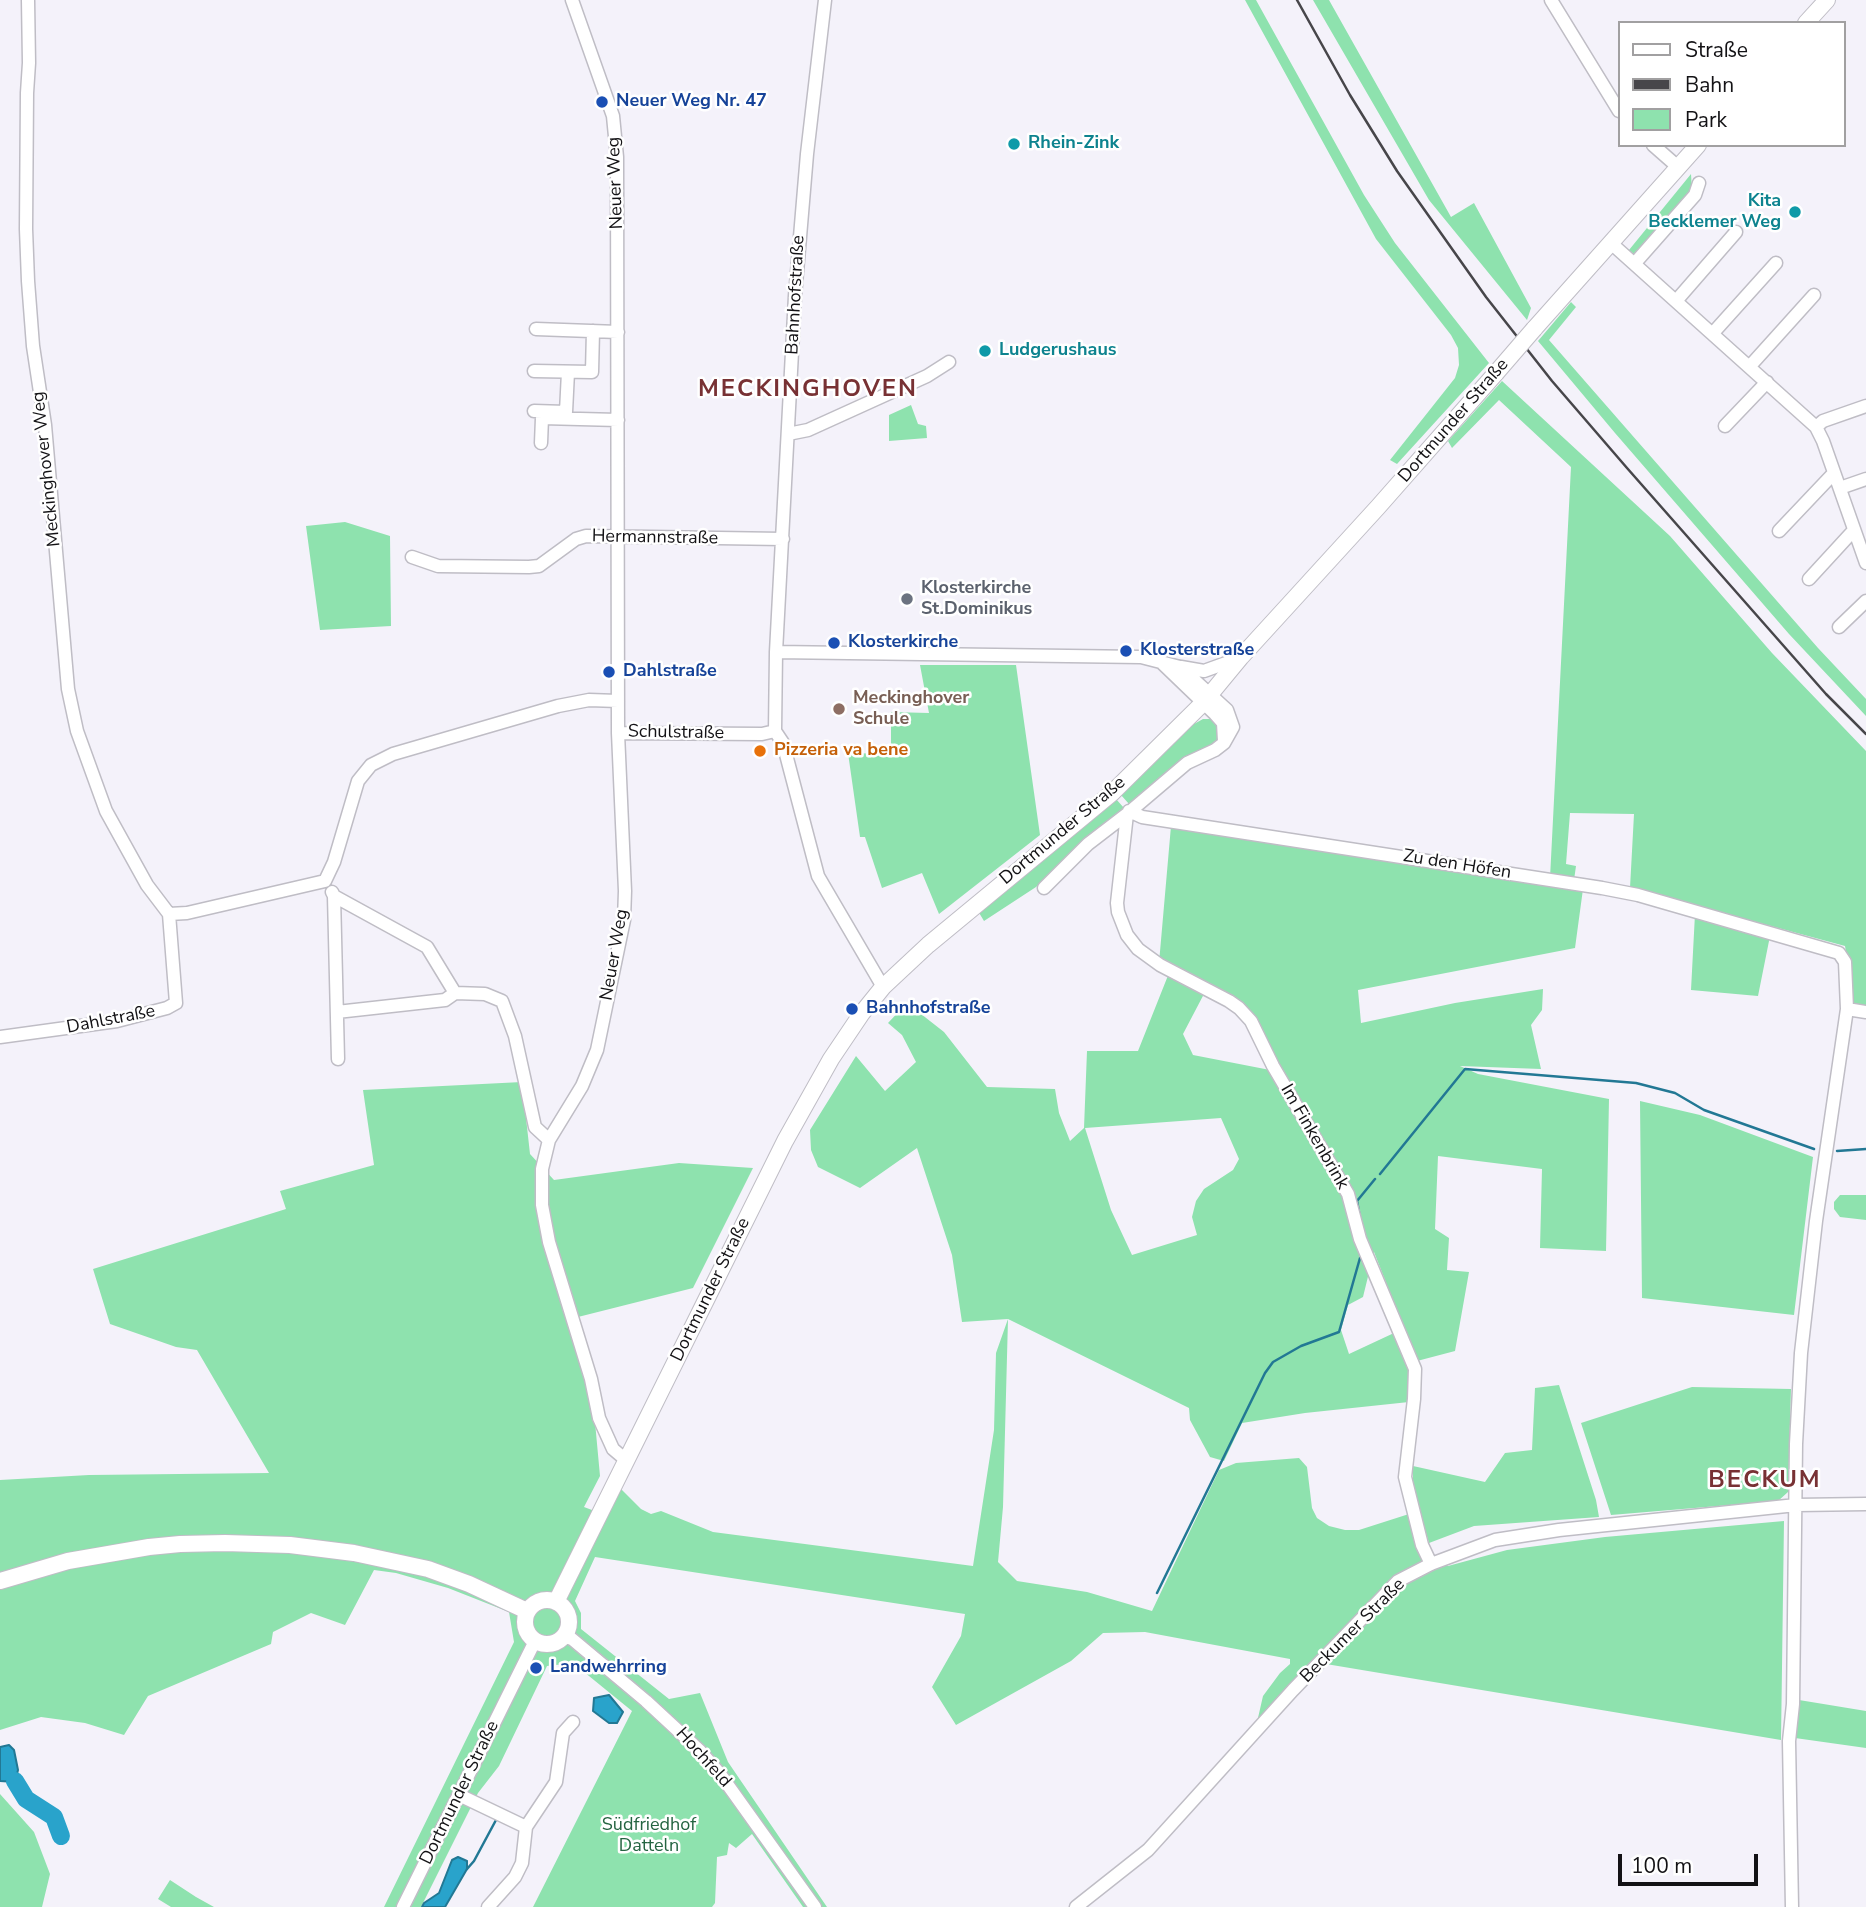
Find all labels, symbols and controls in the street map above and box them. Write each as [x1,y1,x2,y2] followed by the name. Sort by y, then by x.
[1618,21,1845,147] legend
[1685,36,1748,64] text: Straße
[1685,71,1734,99] text: Bahn
[616,91,767,113] place label: Neuer Weg Nr. 47
[594,94,610,110] marker: Neuer Weg Nr. 47
[1685,106,1727,134] text: Park
[1028,133,1119,155] place label: Rhein-Zink
[604,136,628,230] street label: Neuer Weg
[1006,136,1022,152] marker: Rhein-Zink
[1648,191,1781,234] place label: Kita Becklemer Weg
[1787,204,1803,220] marker: Kita Becklemer Weg
[782,235,810,355] street label: Bahnhofstraße
[999,340,1117,362] place label: Ludgerushaus
[977,343,993,359] marker: Ludgerushaus
[1394,355,1514,487] street label: Dortmunder Straße
[699,376,917,404] district label: MECKINGHOVEN
[28,390,66,548] street label: Meckinghover Weg
[592,526,718,550] street label: Hermannstraße
[921,578,1032,620] place label: Klosterkirche St.Dominikus
[899,591,915,607] marker: Klosterkirche St.Dominikus
[848,632,958,654] place label: Klosterkirche
[826,635,842,651] marker: Klosterkirche
[1140,640,1254,662] place label: Klosterstraße
[1118,643,1134,659] marker: Klosterstraße
[623,661,717,683] place label: Dahlstraße
[601,664,617,680] marker: Dahlstraße
[853,688,969,730] place label: Meckinghover Schule
[831,701,847,717] marker: Meckinghover Schule
[628,721,724,745] street label: Schulstraße
[774,740,908,762] place label: Pizzeria va bene
[752,743,768,759] marker: Pizzeria va bene
[996,772,1130,890] street label: Dortmunder Straße
[1401,846,1513,884] street label: Zu den Höfen
[596,908,634,1002] street label: Neuer Weg
[866,998,990,1020] place label: Bahnhofstraße
[65,1001,157,1039] street label: Dahlstraße
[844,1001,860,1017] marker: Bahnhofstraße
[1275,1081,1353,1193] street label: Im Finkenbrink
[667,1215,755,1365] street label: Dortmunder Straße
[1709,1467,1821,1495] district label: BECKUM
[1296,1574,1410,1688] street label: Beckumer Straße
[550,1657,667,1679] place label: Landwehrring
[528,1660,544,1676] marker: Landwehrring
[416,1718,504,1868] street label: Dortmunder Straße
[670,1724,736,1792] street label: Hochfeld
[602,1815,696,1857] park label: Südfriedhof Datteln
[1621,1840,1761,1884] scale bar
[1631,1852,1692,1880] text: 100 m

